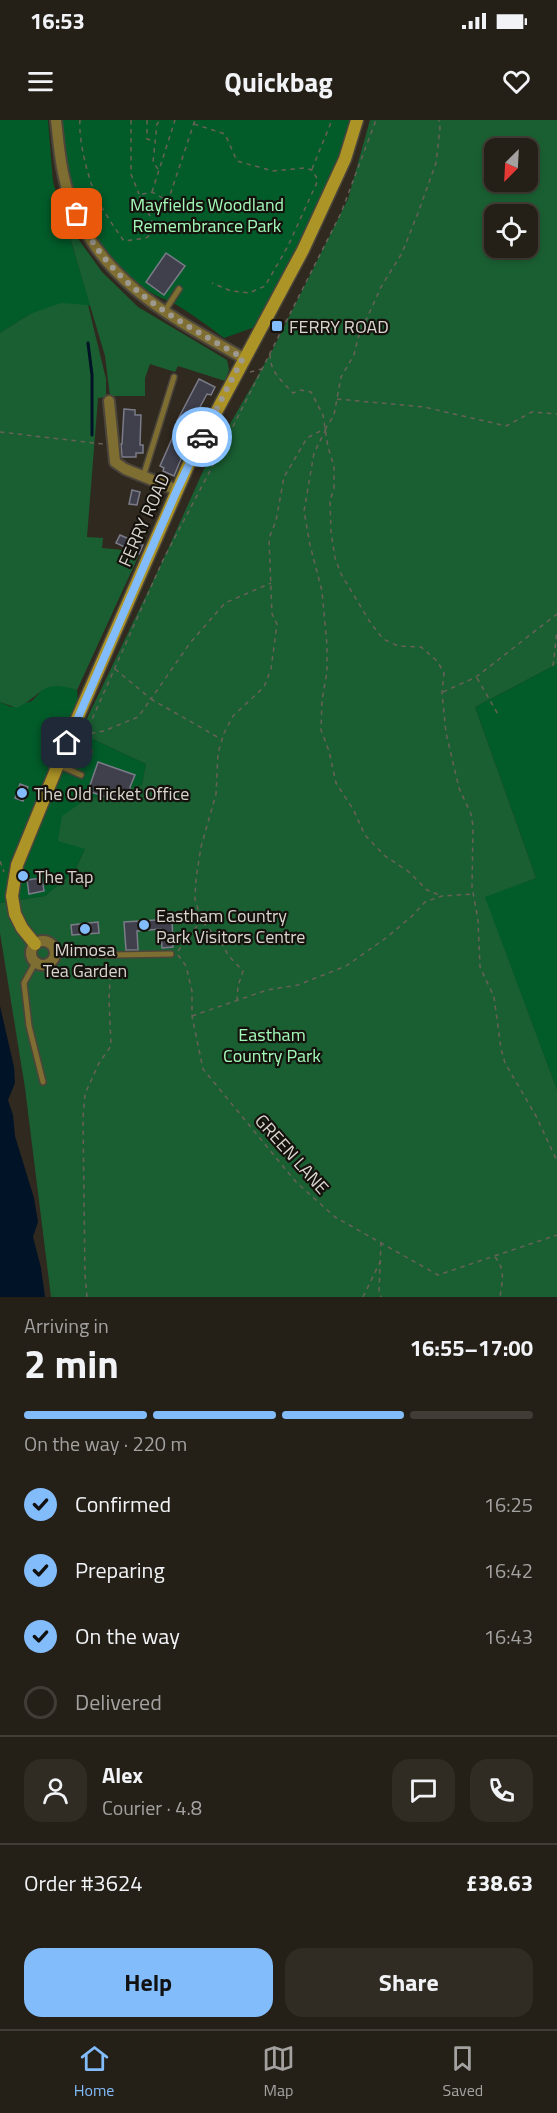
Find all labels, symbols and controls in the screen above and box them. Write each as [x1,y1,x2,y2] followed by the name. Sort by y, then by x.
[30,4,85,38] text: 16:53
[224,61,333,102] text: Quickbag
[24,65,57,98] icon: menu
[500,65,533,98] icon: heart
[484,138,538,192] north arrow
[484,138,538,258] map controls
[51,188,102,239] pin
[130,191,284,239] park label: Mayfields Woodland Remembrance Park
[60,197,93,230] icon: bag
[484,204,538,258] button: locate
[289,313,389,340] place label: FERRY ROAD
[270,319,284,333] marker: FERRY ROAD
[172,407,232,467] courier
[186,421,219,454] icon: car
[111,469,177,571] street label: FERRY ROAD
[41,717,92,768] pin
[50,726,83,759] icon: home
[34,780,189,807] place label: The Old Ticket Office
[15,786,29,800] marker: The Old Ticket Office
[35,863,94,890] place label: The Tap
[16,869,30,883] marker: The Tap
[156,902,305,950] place label: Eastham Country Park Visitors Centre
[137,918,151,932] marker: Eastham Country Park Visitors Centre
[78,922,92,936] marker: Mimosa Tea Garden
[43,936,127,984] place label: Mimosa Tea Garden
[223,1021,321,1069] park label: Eastham Country Park
[249,1108,335,1200] street label: GREEN LANE
[24,1310,109,1341] text: Arriving in
[410,1331,533,1365] text: 16:55–17:00
[24,1334,119,1393] text: 2 min
[24,1428,187,1459] text: On the way · 220 m
[75,1487,171,1521] text: Confirmed
[24,1488,57,1521] icon: check
[484,1489,533,1520] text: 16:25
[75,1553,165,1587] text: Preparing
[24,1554,57,1587] icon: check
[484,1555,533,1586] text: 16:42
[75,1619,180,1653] text: On the way
[24,1620,57,1653] icon: check
[484,1621,533,1652] text: 16:43
[75,1685,162,1719] text: Delivered
[102,1758,143,1792] text: Alex
[24,1759,87,1822] button: person
[392,1759,455,1822] button: chat
[470,1759,533,1822] button: phone
[102,1792,202,1823] text: Courier · 4.8
[24,1866,143,1900] text: Order #3624
[466,1866,533,1900] text: £38.63
[24,1948,273,2017] button: Help
[285,1948,533,2017] button: Share
[74,2042,114,2102] tab: Home
[262,2042,295,2102] tab: Map
[442,2042,483,2102] tab: Saved

